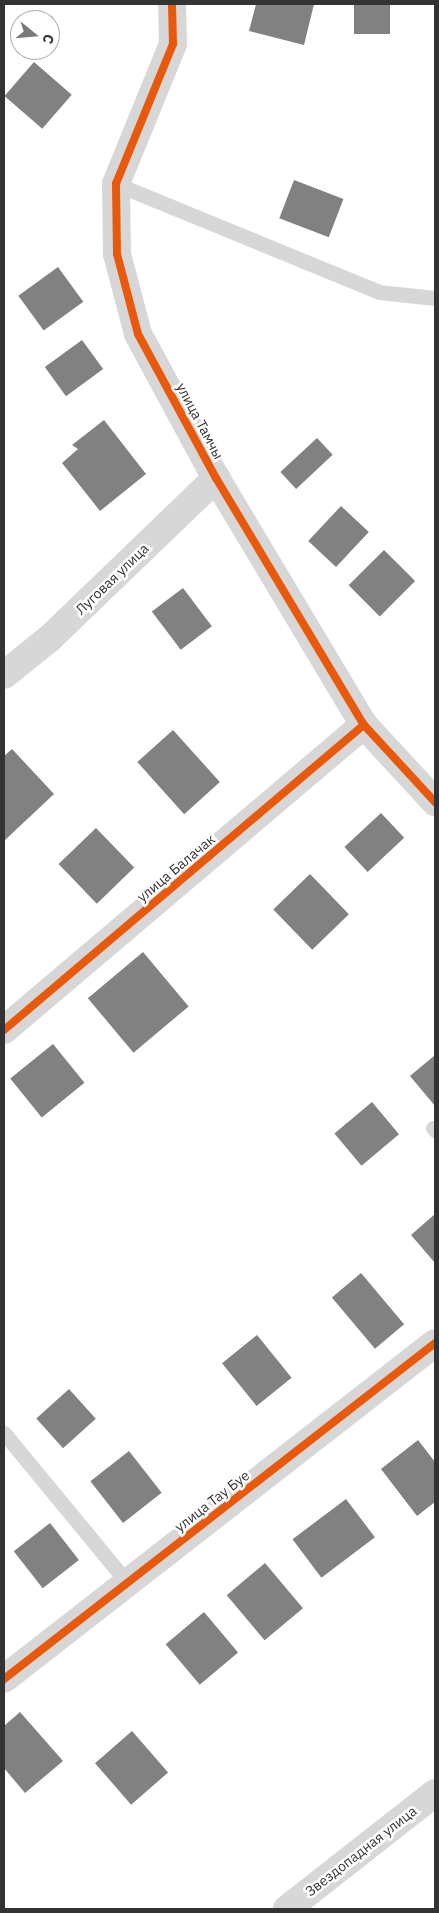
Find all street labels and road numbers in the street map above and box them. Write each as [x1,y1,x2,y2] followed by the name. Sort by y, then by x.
[173,380,227,462] street label: улица Тамчы
[72,540,152,618] street label: Луговая улица
[134,831,218,905] street label: улица Балачак
[171,1467,253,1535] street label: улица Тау Буе
[302,1802,420,1900] street label: Звездопадная улица

